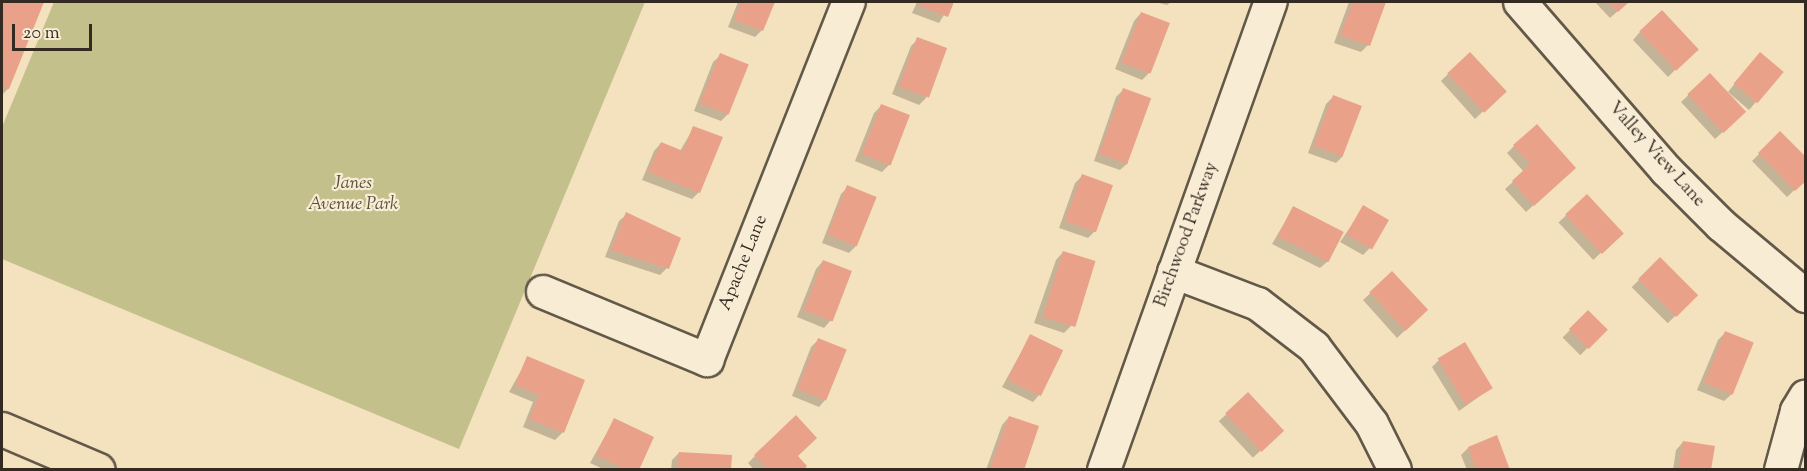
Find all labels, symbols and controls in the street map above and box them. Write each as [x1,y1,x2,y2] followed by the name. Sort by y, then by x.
[15,12,94,50] scale bar
[23,21,60,47] text: 20 m
[1603,98,1709,212] street label: Valley View Lane
[1151,160,1223,310] street label: Birchwood Parkway
[308,174,398,216] park label: Janes Avenue Park
[715,212,773,314] street label: Apache Lane

